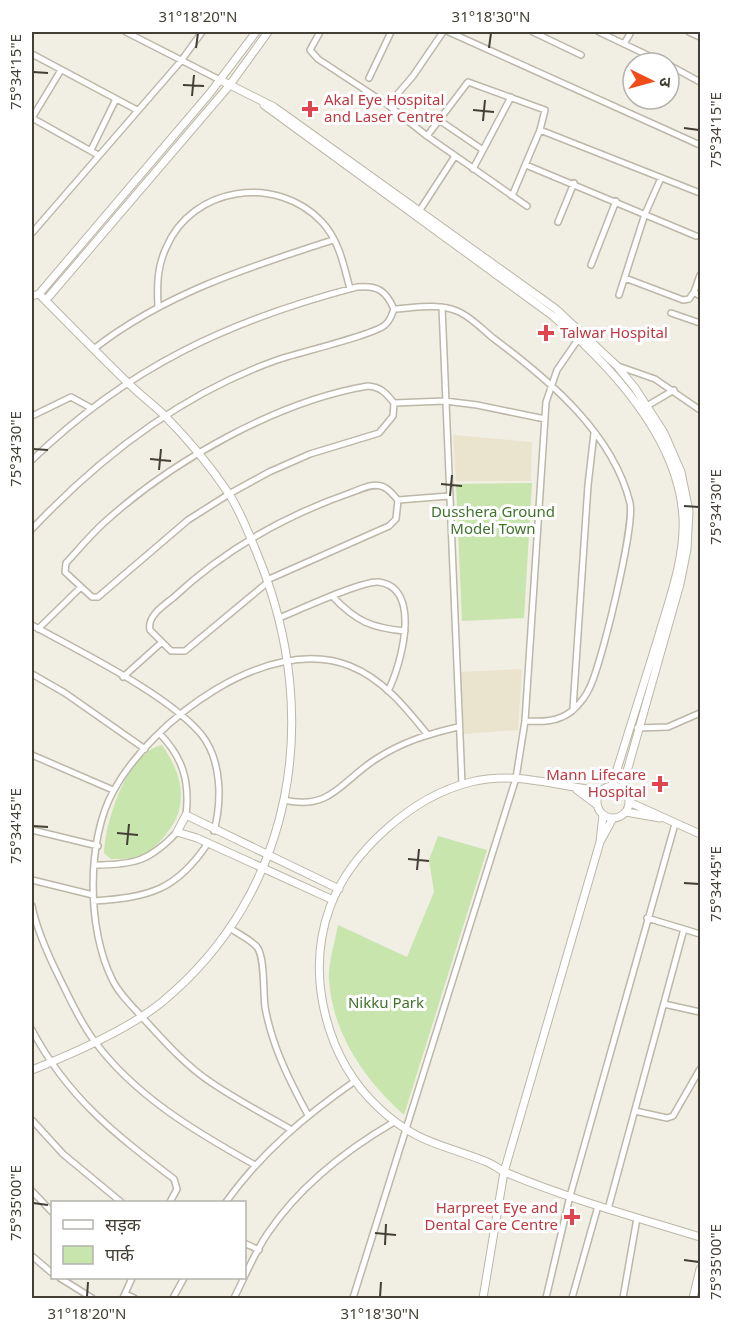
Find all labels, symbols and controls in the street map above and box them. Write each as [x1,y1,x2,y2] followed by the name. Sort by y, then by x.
[159,6,237,26] text: 31°18'20"N
[452,6,530,26] text: 31°18'30"N
[5,34,25,110] text: 75°34'15"E
[621,51,681,111] north arrow
[655,77,677,89] text: उ
[324,89,444,126] place label: Akal Eye Hospital and Laser Centre
[705,92,725,168] text: 75°34'15"E
[301,100,319,118] marker: Akal Eye Hospital and Laser Centre
[560,322,668,342] place label: Talwar Hospital
[537,324,555,342] marker: Talwar Hospital
[5,411,25,487] text: 75°34'30"E
[705,469,725,545] text: 75°34'30"E
[431,501,555,538] park label: Dusshera Ground Model Town
[546,764,646,801] place label: Mann Lifecare Hospital
[651,775,669,793] marker: Mann Lifecare Hospital
[5,788,25,864] text: 75°34'45"E
[705,846,725,922] text: 75°34'45"E
[348,992,424,1012] park label: Nikku Park
[5,1165,25,1241] text: 75°35'00"E
[425,1197,558,1234] place label: Harpreet Eye and Dental Care Centre
[51,1201,246,1279] legend
[563,1208,581,1226] marker: Harpreet Eye and Dental Care Centre
[105,1212,142,1236] text: सड़क
[705,1224,725,1300] text: 75°35'00"E
[105,1242,135,1266] text: पार्क
[48,1303,126,1323] text: 31°18'20"N
[341,1303,419,1323] text: 31°18'30"N

